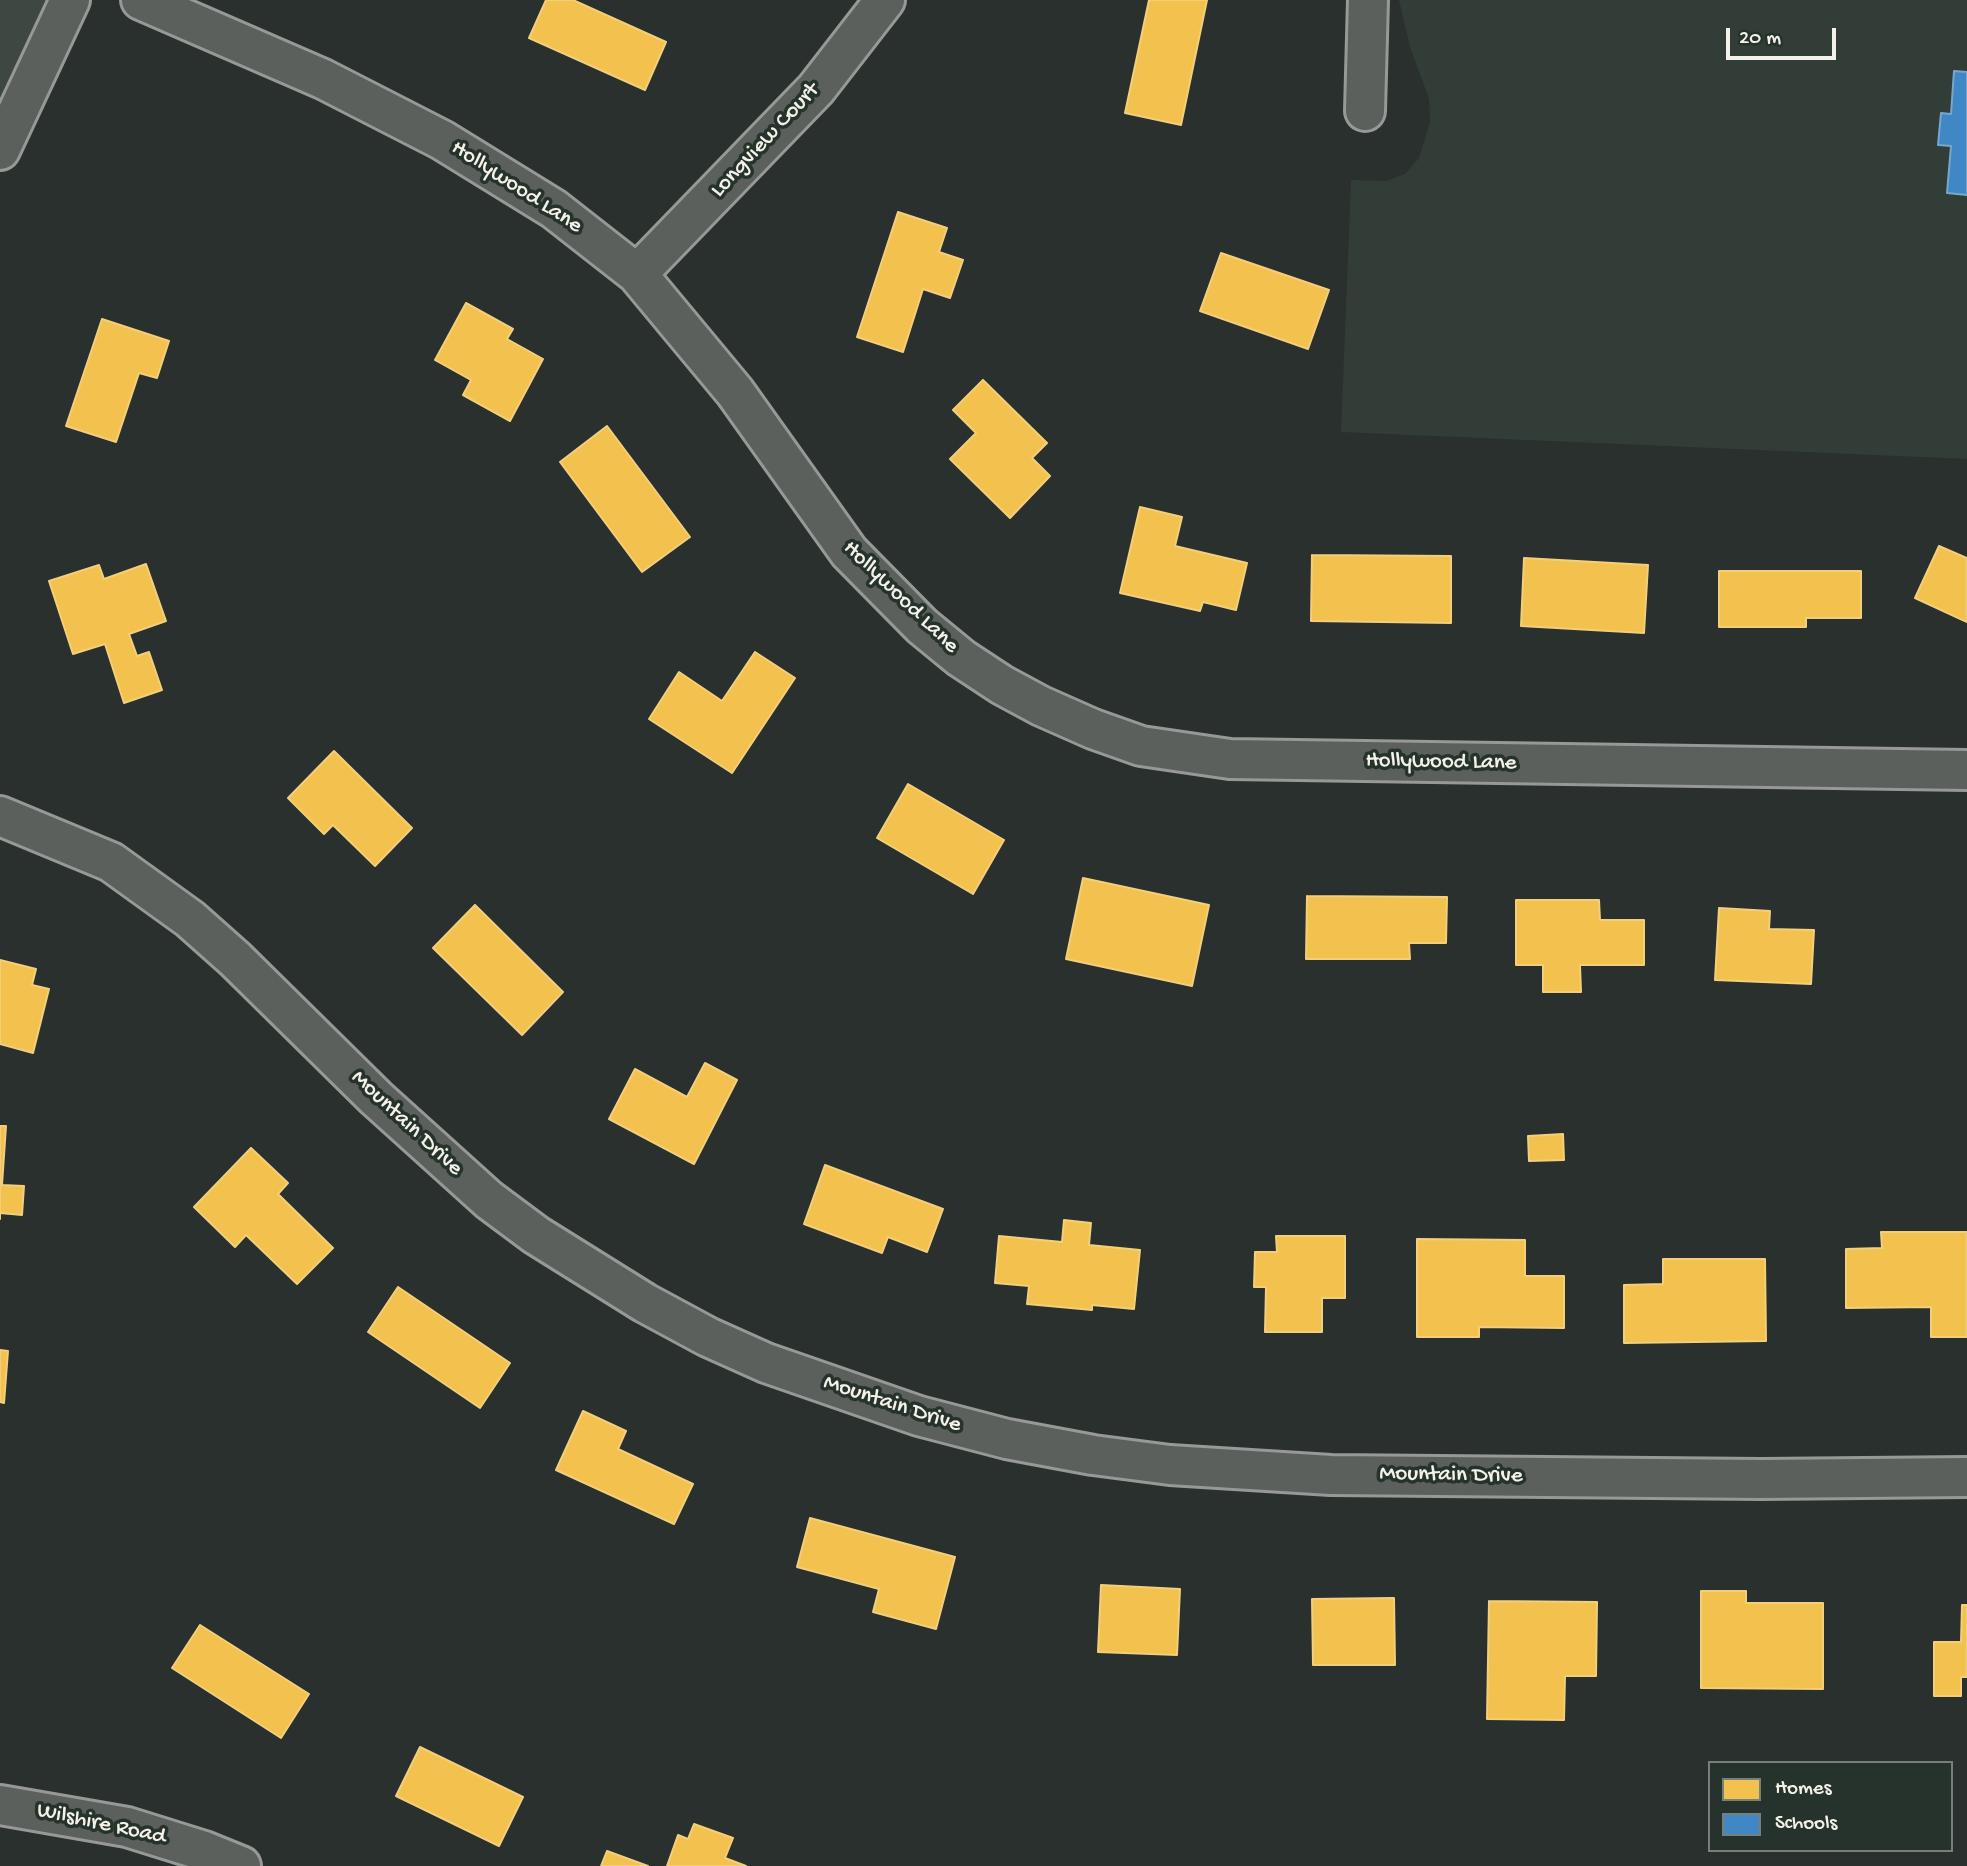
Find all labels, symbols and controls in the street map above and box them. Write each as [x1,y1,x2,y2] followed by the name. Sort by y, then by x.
[1729,14,1839,58] scale bar
[1739,27,1781,52] text: 20 m
[706,78,826,204] street label: Longview Court
[445,135,587,241] street label: Hollywood Lane
[836,536,964,660] street label: Hollywood Lane
[1365,748,1517,778] street label: Hollywood Lane
[344,1065,468,1183] street label: Mountain Drive
[820,1370,964,1440] street label: Mountain Drive
[1379,1461,1523,1491] street label: Mountain Drive
[1708,1761,1953,1852] legend
[1775,1777,1831,1802] text: Homes
[34,1798,168,1852] street label: Wilshire Road
[1775,1812,1837,1837] text: Schools

